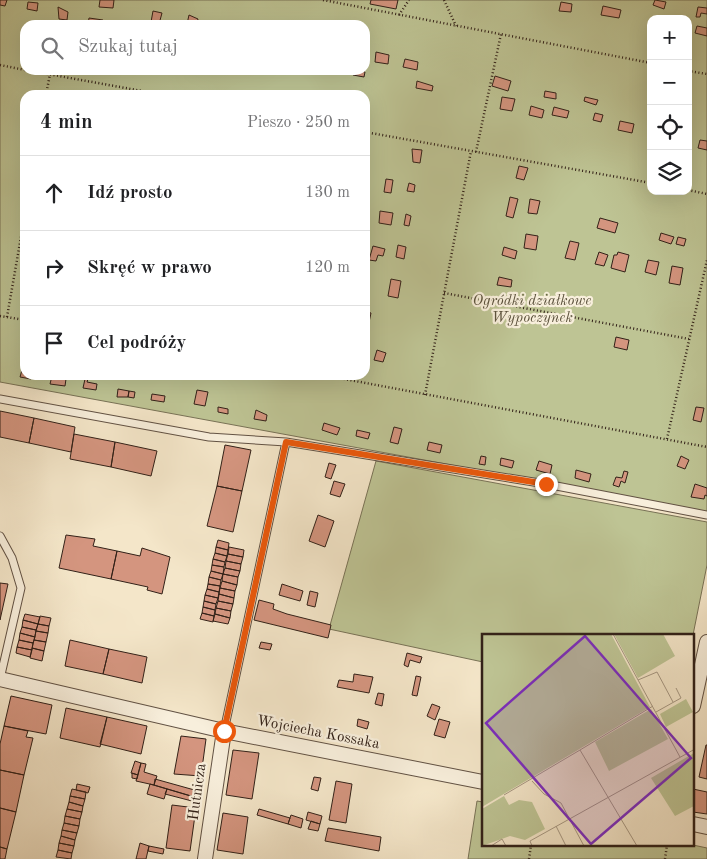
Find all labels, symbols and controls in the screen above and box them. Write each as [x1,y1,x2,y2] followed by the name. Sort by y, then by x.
[647,15,692,195] map controls
[647,15,692,60] button: +
[20,20,370,75] search box
[38,34,66,62] icon: search
[78,38,178,57] text: Szukaj tutaj
[647,60,692,105] button: −
[647,105,692,150] button: locate
[40,112,93,133] text: 4 min
[247,115,350,131] text: Pieszo · 250 m
[647,150,692,195] button: layers
[40,179,68,207] icon: ahead
[87,184,172,203] text: Idź prosto
[305,185,350,201] text: 130 m
[40,254,68,282] icon: right
[87,259,212,278] text: Skręć w prawo
[305,260,350,276] text: 120 m
[473,294,591,326] park label: Ogródki działkowe Wypoczynek
[40,329,68,357] icon: arrive
[87,334,186,353] text: Cel podróży
[535,473,558,496] route end
[482,634,694,846] inset map
[255,714,381,752] street label: Wojciecha Kossaka
[213,720,236,743] route start
[187,762,210,822] street label: Hutnicza

